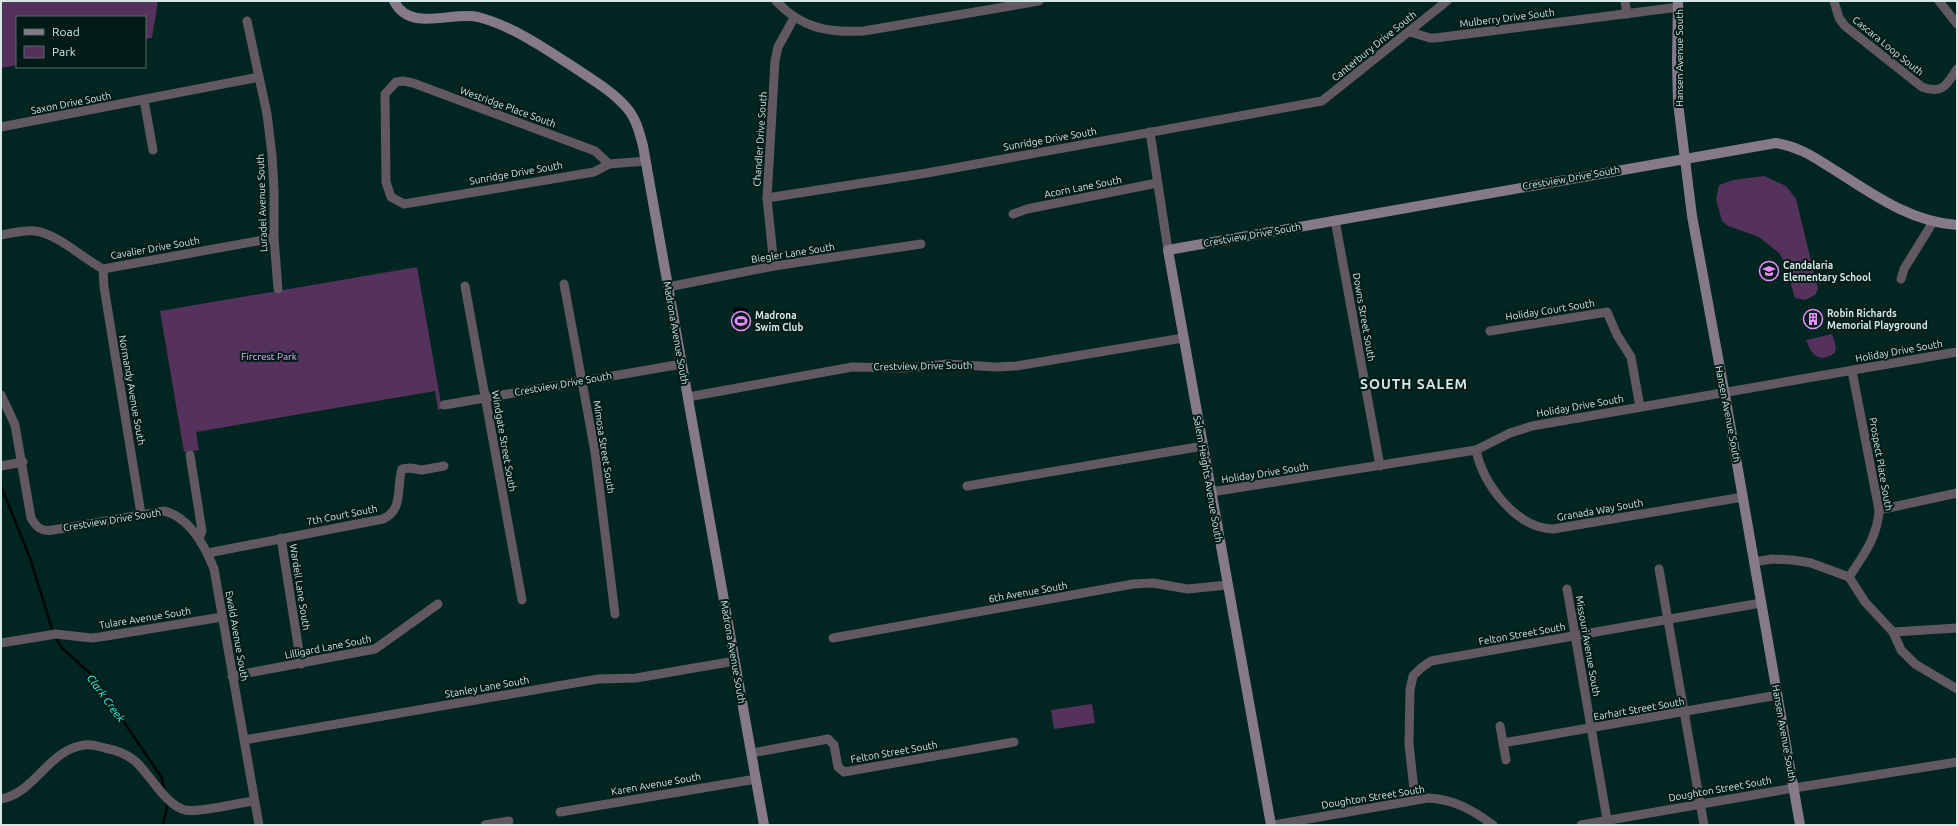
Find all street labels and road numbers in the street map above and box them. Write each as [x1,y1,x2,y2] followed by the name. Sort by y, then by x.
[1459,7,1555,29] street label: Mulberry Drive South
[1330,9,1418,83] street label: Canterbury Drive South
[1674,9,1685,107] street label: Hansen Avenue South
[1850,14,1926,78] street label: Cascara Loop South
[459,85,557,129] street label: Westridge Place South
[30,90,112,116] street label: Saxon Drive South
[751,91,769,187] street label: Chandler Drive South
[1002,125,1098,153] street label: Sunridge Drive South
[255,154,269,252] street label: Luradel Avenue South
[468,159,564,187] street label: Sunridge Drive South
[1521,164,1621,192] street label: Crestview Drive South
[1043,174,1123,200] street label: Acorn Lane South
[1202,221,1302,249] street label: Crestview Drive South
[110,235,200,261] street label: Cavalier Drive South
[750,241,836,265] street label: Biegler Lane South
[1351,272,1377,362] street label: Downs Street South
[661,280,691,386] street label: Madrona Avenue South
[1505,298,1595,322] street label: Holiday Court South
[117,334,147,446] street label: Normandy Avenue South
[1855,338,1943,364] street label: Holiday Drive South
[873,360,973,372] street label: Crestview Drive South
[1713,365,1743,463] street label: Hansen Avenue South
[513,370,613,398] street label: Crestview Drive South
[490,389,518,493] street label: Windgate Street South
[1536,393,1624,419] street label: Holiday Drive South
[591,400,617,494] street label: Mimosa Street South
[1191,415,1225,543] street label: Salem Heights Avenue South
[1867,416,1895,512] street label: Prospect Place South
[1221,461,1309,485] street label: Holiday Drive South
[1556,497,1644,523] street label: Granada Way South
[306,503,378,527] street label: 7th Court South
[62,507,162,533] street label: Crestview Drive South
[288,543,312,631] street label: Wardell Lane South
[988,580,1068,604] street label: 6th Avenue South
[224,590,250,682] street label: Ewald Avenue South
[1574,595,1602,697] street label: Missouri Avenue South
[718,599,748,705] street label: Madrona Avenue South
[98,605,192,631] street label: Tulare Avenue South
[1478,621,1566,647] street label: Felton Street South
[284,633,372,661] street label: Lilligard Lane South
[444,674,530,700] street label: Stanley Lane South
[1770,684,1798,782] street label: Hansen Avenue South
[1593,696,1685,722] street label: Earhart Street South
[850,739,938,765] street label: Felton Street South
[610,771,702,797] street label: Karen Avenue South
[1668,775,1772,803] street label: Doughton Street South
[1321,783,1425,811] street label: Doughton Street South

